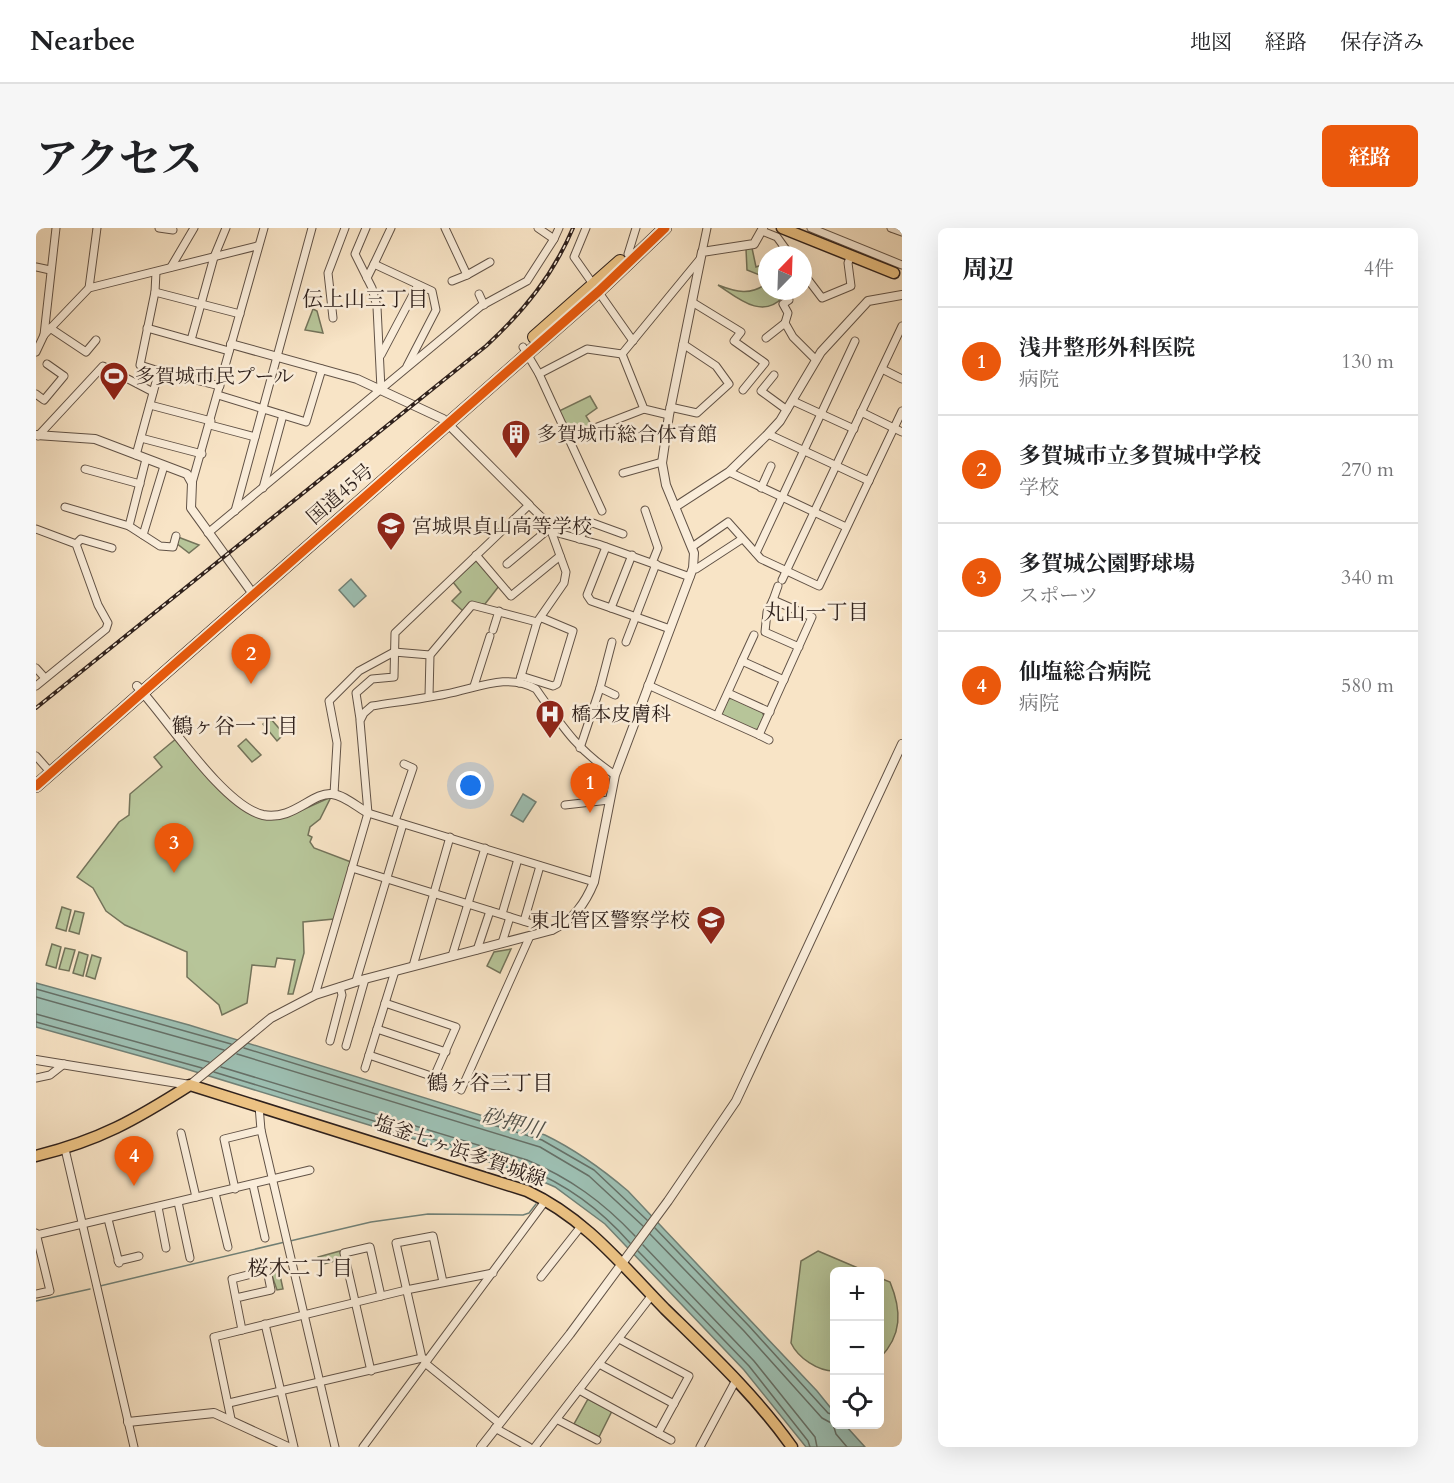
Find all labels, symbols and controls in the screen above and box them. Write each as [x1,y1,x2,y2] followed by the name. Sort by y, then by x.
[30,22,135,60] text: Nearbee
[1190,28,1232,57] text: 地図
[1265,28,1307,57] text: 経路
[1340,28,1424,57] text: 保存済み
[1322,125,1418,187] button: 経路
[36,131,203,188] text: アクセス
[758,246,812,300] north arrow
[962,252,1014,287] text: 周辺
[1364,255,1394,282] text: 4件
[302,285,428,314] district label: 伝上山三丁目
[1019,333,1195,363] text: 浅井整形外科医院
[976,348,987,375] text: 1
[1341,348,1394,375] text: 130 m
[98,360,130,402] sports icon: 多賀城市民プール
[135,363,294,390] place label: 多賀城市民プール
[1019,366,1059,393] text: 病院
[500,418,532,460] building icon: 多賀城市総合体育館
[537,421,717,448] place label: 多賀城市総合体育館
[1019,441,1261,471] text: 多賀城市立多賀城中学校
[976,456,987,483] text: 2
[1341,456,1394,483] text: 270 m
[301,457,379,531] street label: 国道45号
[1019,474,1059,501] text: 学校
[375,510,407,552] school or university icon: 宮城県貞山高等学校
[412,513,592,540] place label: 宮城県貞山高等学校
[1019,549,1195,579] text: 多賀城公園野球場
[976,564,987,591] text: 3
[1341,564,1394,591] text: 340 m
[1019,582,1098,609] text: スポーツ
[764,598,869,627] district label: 丸山一丁目
[232,634,270,684] pin: 2
[1019,657,1151,687] text: 仙塩総合病院
[976,672,987,699] text: 4
[1341,672,1394,699] text: 580 m
[1019,690,1059,717] text: 病院
[534,698,566,740] hospital icon: 橋本皮膚科
[571,701,671,728] place label: 橋本皮膚科
[172,712,298,741] district label: 鶴ヶ谷一丁目
[570,764,610,813] pin: 1
[456,771,485,800] your location
[154,824,194,873] pin: 3
[695,904,727,946] school or university icon: 東北管区警察学校
[530,907,690,934] place label: 東北管区警察学校
[427,1069,553,1098] district label: 鶴ヶ谷三丁目
[478,1101,548,1146] water label: 砂押川
[371,1109,549,1193] street label: 塩釜七ヶ浜多賀城線
[114,1136,154,1186] pin: 4
[248,1254,353,1283] district label: 桜木二丁目
[830,1267,884,1429] map controls
[830,1267,884,1321] button: +
[830,1321,884,1375] button: −
[830,1375,884,1429] button: locate

